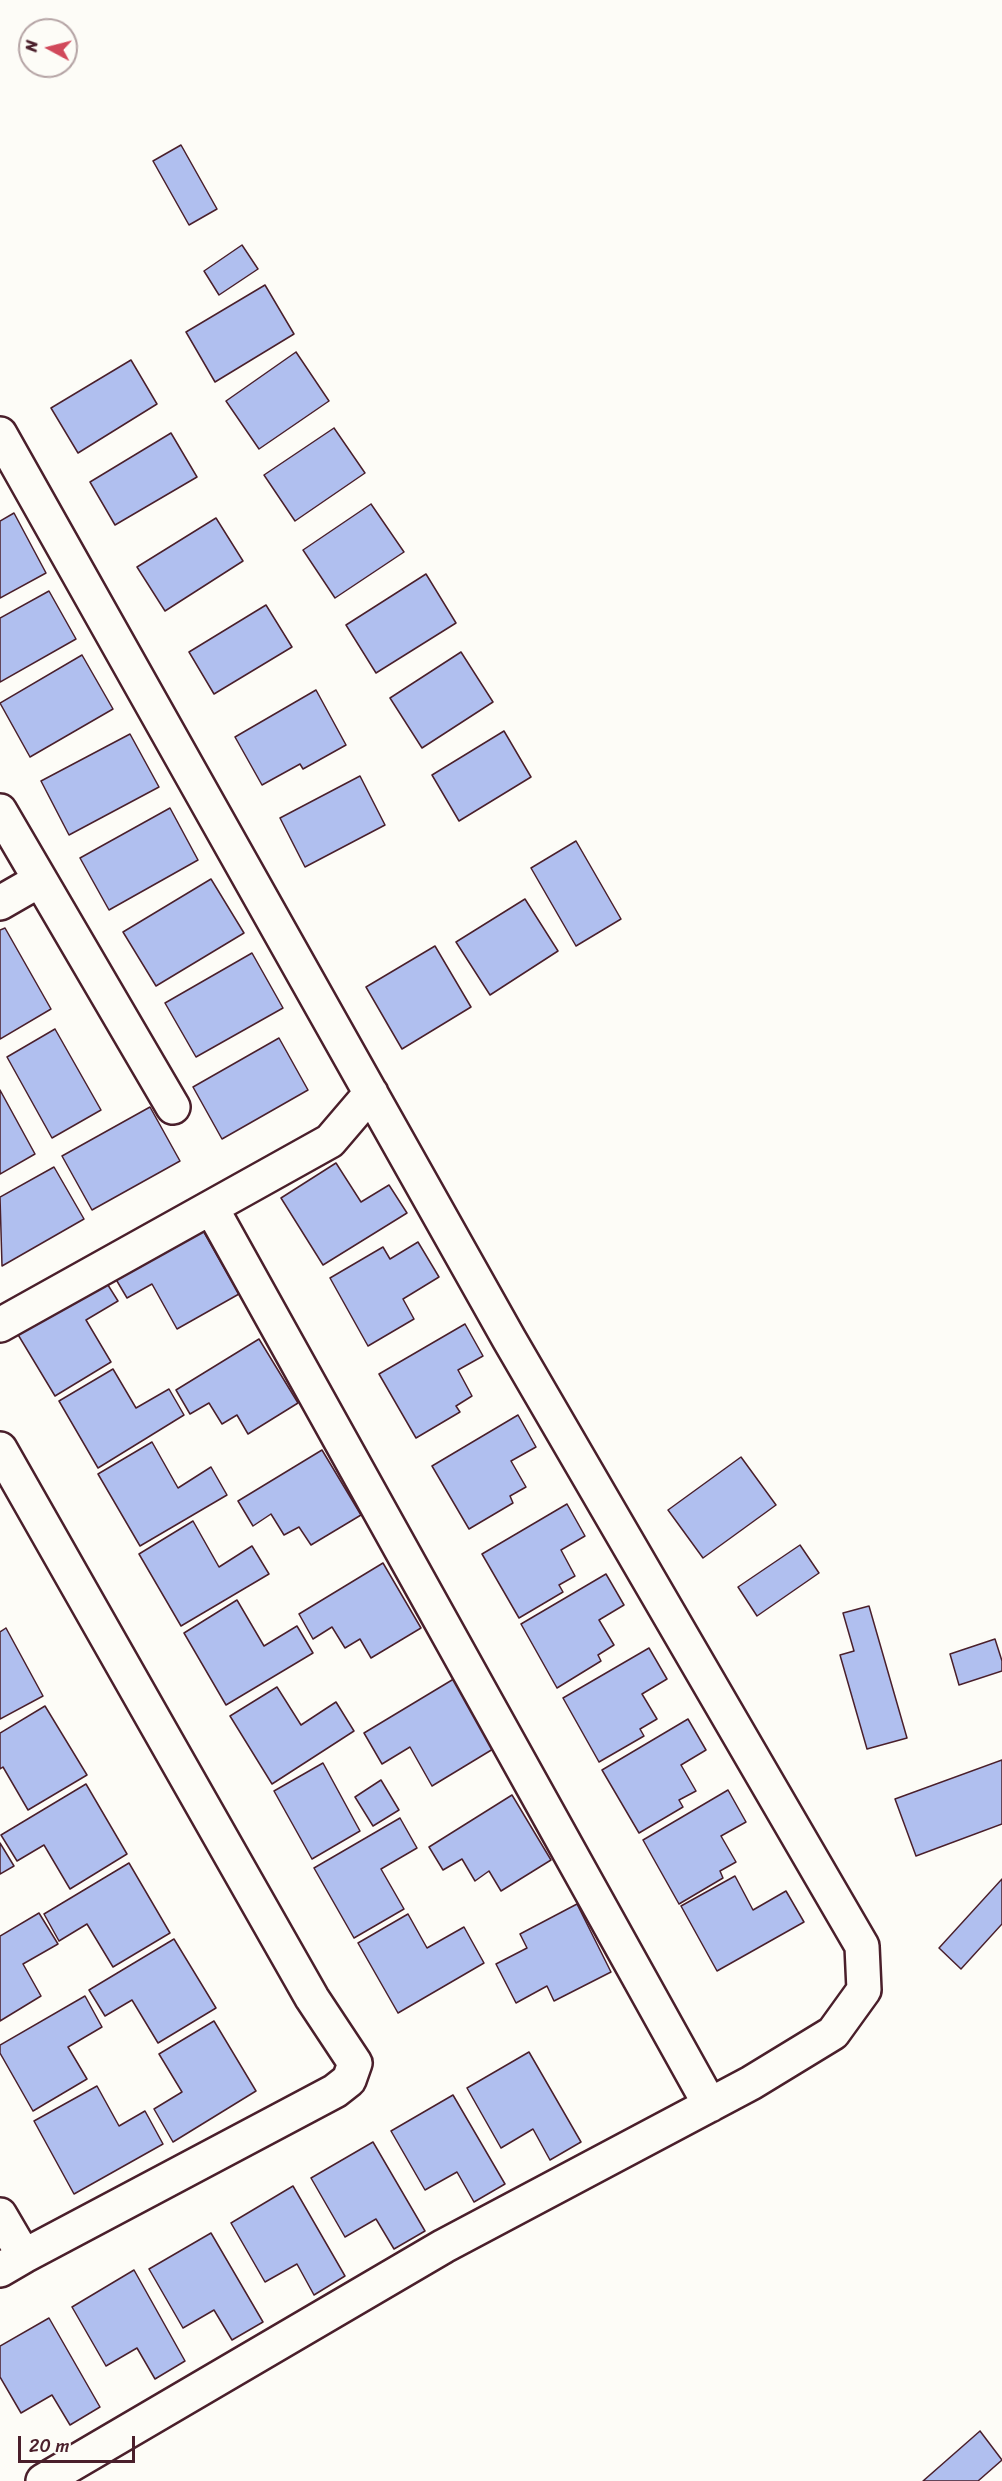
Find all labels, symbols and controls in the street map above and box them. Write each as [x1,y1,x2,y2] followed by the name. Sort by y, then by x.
[18,18,78,78] north arrow
[17,39,47,53] text: N
[21,2424,138,2462] scale bar
[29,2430,69,2462] text: 20 m

